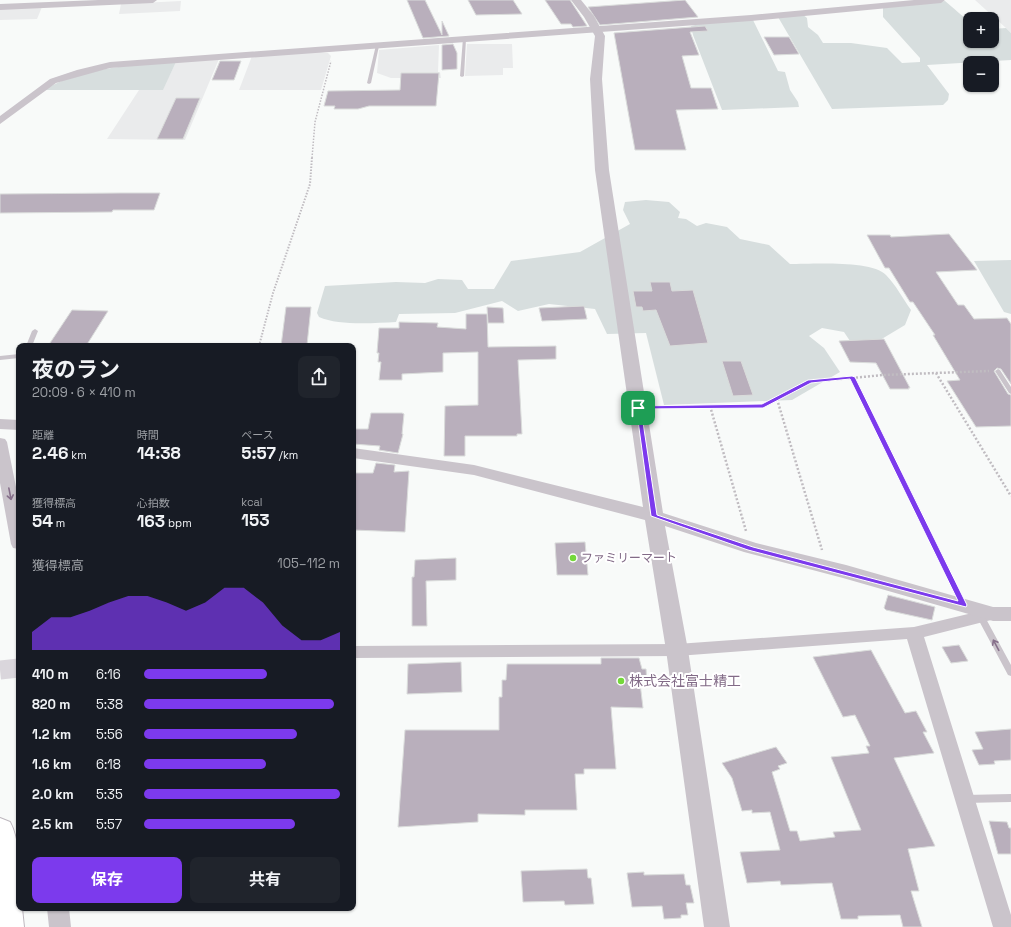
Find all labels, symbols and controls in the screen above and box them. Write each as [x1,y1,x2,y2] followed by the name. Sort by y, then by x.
[963,12,999,92] map controls
[963,12,999,48] button: +
[963,56,999,92] button: −
[32,355,120,383] text: 夜のラン
[298,356,340,398] button: share
[32,384,136,401] text: 20:09 · 6 × 410 m
[621,391,655,425] pin
[627,397,649,419] icon: arrive
[32,428,54,442] text: 距離
[137,428,159,442] text: 時間
[241,428,274,442] text: ペース
[32,442,68,464] text: 2.46
[137,442,181,464] text: 14:38
[241,442,276,464] text: 5:57
[68,448,87,462] text: km
[276,448,298,462] text: /km
[6,487,14,500] one-way arrow
[241,495,263,509] text: kcal
[32,496,76,510] text: 獲得標高
[137,496,170,510] text: 心拍数
[241,509,270,531] text: 153
[32,510,53,532] text: 54
[137,510,165,532] text: 163
[53,516,65,530] text: m
[165,516,192,530] text: bpm
[581,550,677,566] place label: ファミリーマート
[568,553,578,563] marker: ファミリーマート
[277,555,340,572] text: 105–112 m
[32,557,84,574] text: 獲得標高
[992,639,999,651] one-way arrow
[32,666,68,683] text: 410 m
[96,666,121,683] text: 6:16
[629,672,741,690] place label: 株式会社富士精工
[616,676,626,686] marker: 株式会社富士精工
[32,696,70,713] text: 820 m
[96,696,123,713] text: 5:38
[32,726,71,743] text: 1.2 km
[96,726,123,743] text: 5:56
[32,756,71,773] text: 1.6 km
[96,756,121,773] text: 6:18
[32,786,74,803] text: 2.0 km
[96,786,123,803] text: 5:35
[32,816,73,833] text: 2.5 km
[96,816,122,833] text: 5:57
[32,857,182,903] button: 保存
[190,857,340,903] button: 共有

